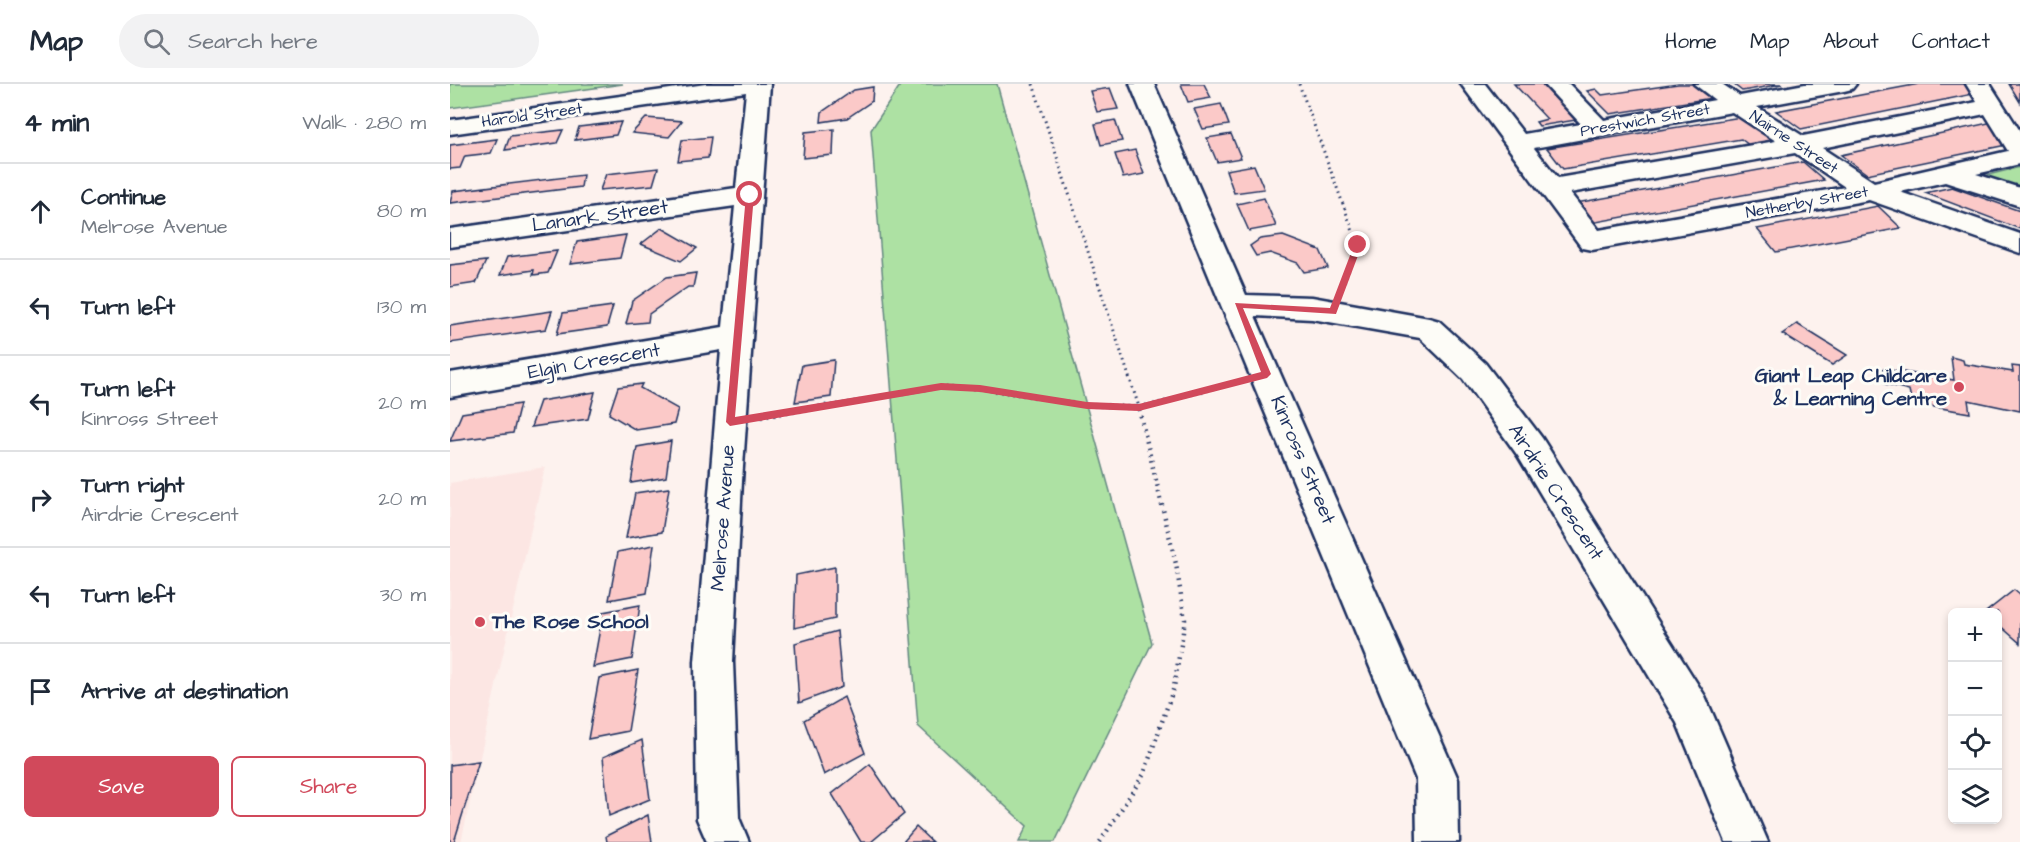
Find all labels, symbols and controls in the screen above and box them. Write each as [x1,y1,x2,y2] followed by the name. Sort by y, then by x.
[119,14,539,68] search box
[30,22,83,61] text: Map
[140,25,173,58] icon: search
[188,26,318,57] text: Search here
[1665,27,1717,56] text: Home
[1750,27,1790,56] text: Map
[1823,27,1879,56] text: About
[1912,27,1990,56] text: Contact
[480,97,585,133] street label: Harold Street
[1578,98,1712,142] street label: Prestwich Street
[24,105,89,141] text: 4 min
[1745,105,1843,179] street label: Nairne Street
[302,109,426,137] text: Walk · 280 m
[1744,180,1871,225] street label: Netherby Street
[736,181,762,207] route start
[81,182,166,213] text: Continue
[530,193,670,239] street label: Lanark Street
[24,195,57,228] icon: ahead
[377,197,426,225] text: 80 m
[81,213,228,241] text: Melrose Avenue
[1344,231,1370,257] route end
[24,291,57,324] icon: left
[81,292,175,323] text: Turn left
[377,293,426,321] text: 130 m
[526,336,663,387] street label: Elgin Crescent
[1755,362,1947,414] place label: Giant Leap Childcare & Learning Centre
[81,374,175,405] text: Turn left
[1952,380,1966,394] marker: Giant Leap Childcare & Learning Centre
[24,387,57,420] icon: left
[378,389,426,417] text: 20 m
[1263,391,1343,529] street label: Kinross Street
[81,405,218,433] text: Kinross Street
[1501,418,1611,566] street label: Airdrie Crescent
[704,444,742,592] street label: Melrose Avenue
[81,470,184,501] text: Turn right
[24,483,57,516] icon: right
[378,485,426,513] text: 20 m
[81,501,239,529] text: Airdrie Crescent
[24,579,57,612] icon: left
[81,580,175,611] text: Turn left
[380,581,426,609] text: 30 m
[491,608,649,636] place label: The Rose School
[1948,608,2002,824] map controls
[1948,608,2002,662] button: +
[473,615,487,629] marker: The Rose School
[1948,662,2002,716] button: −
[24,675,57,708] icon: arrive
[81,676,288,707] text: Arrive at destination
[1948,716,2002,770] button: locate
[24,756,219,817] button: Save
[231,756,426,817] button: Share
[1948,770,2002,824] button: layers

